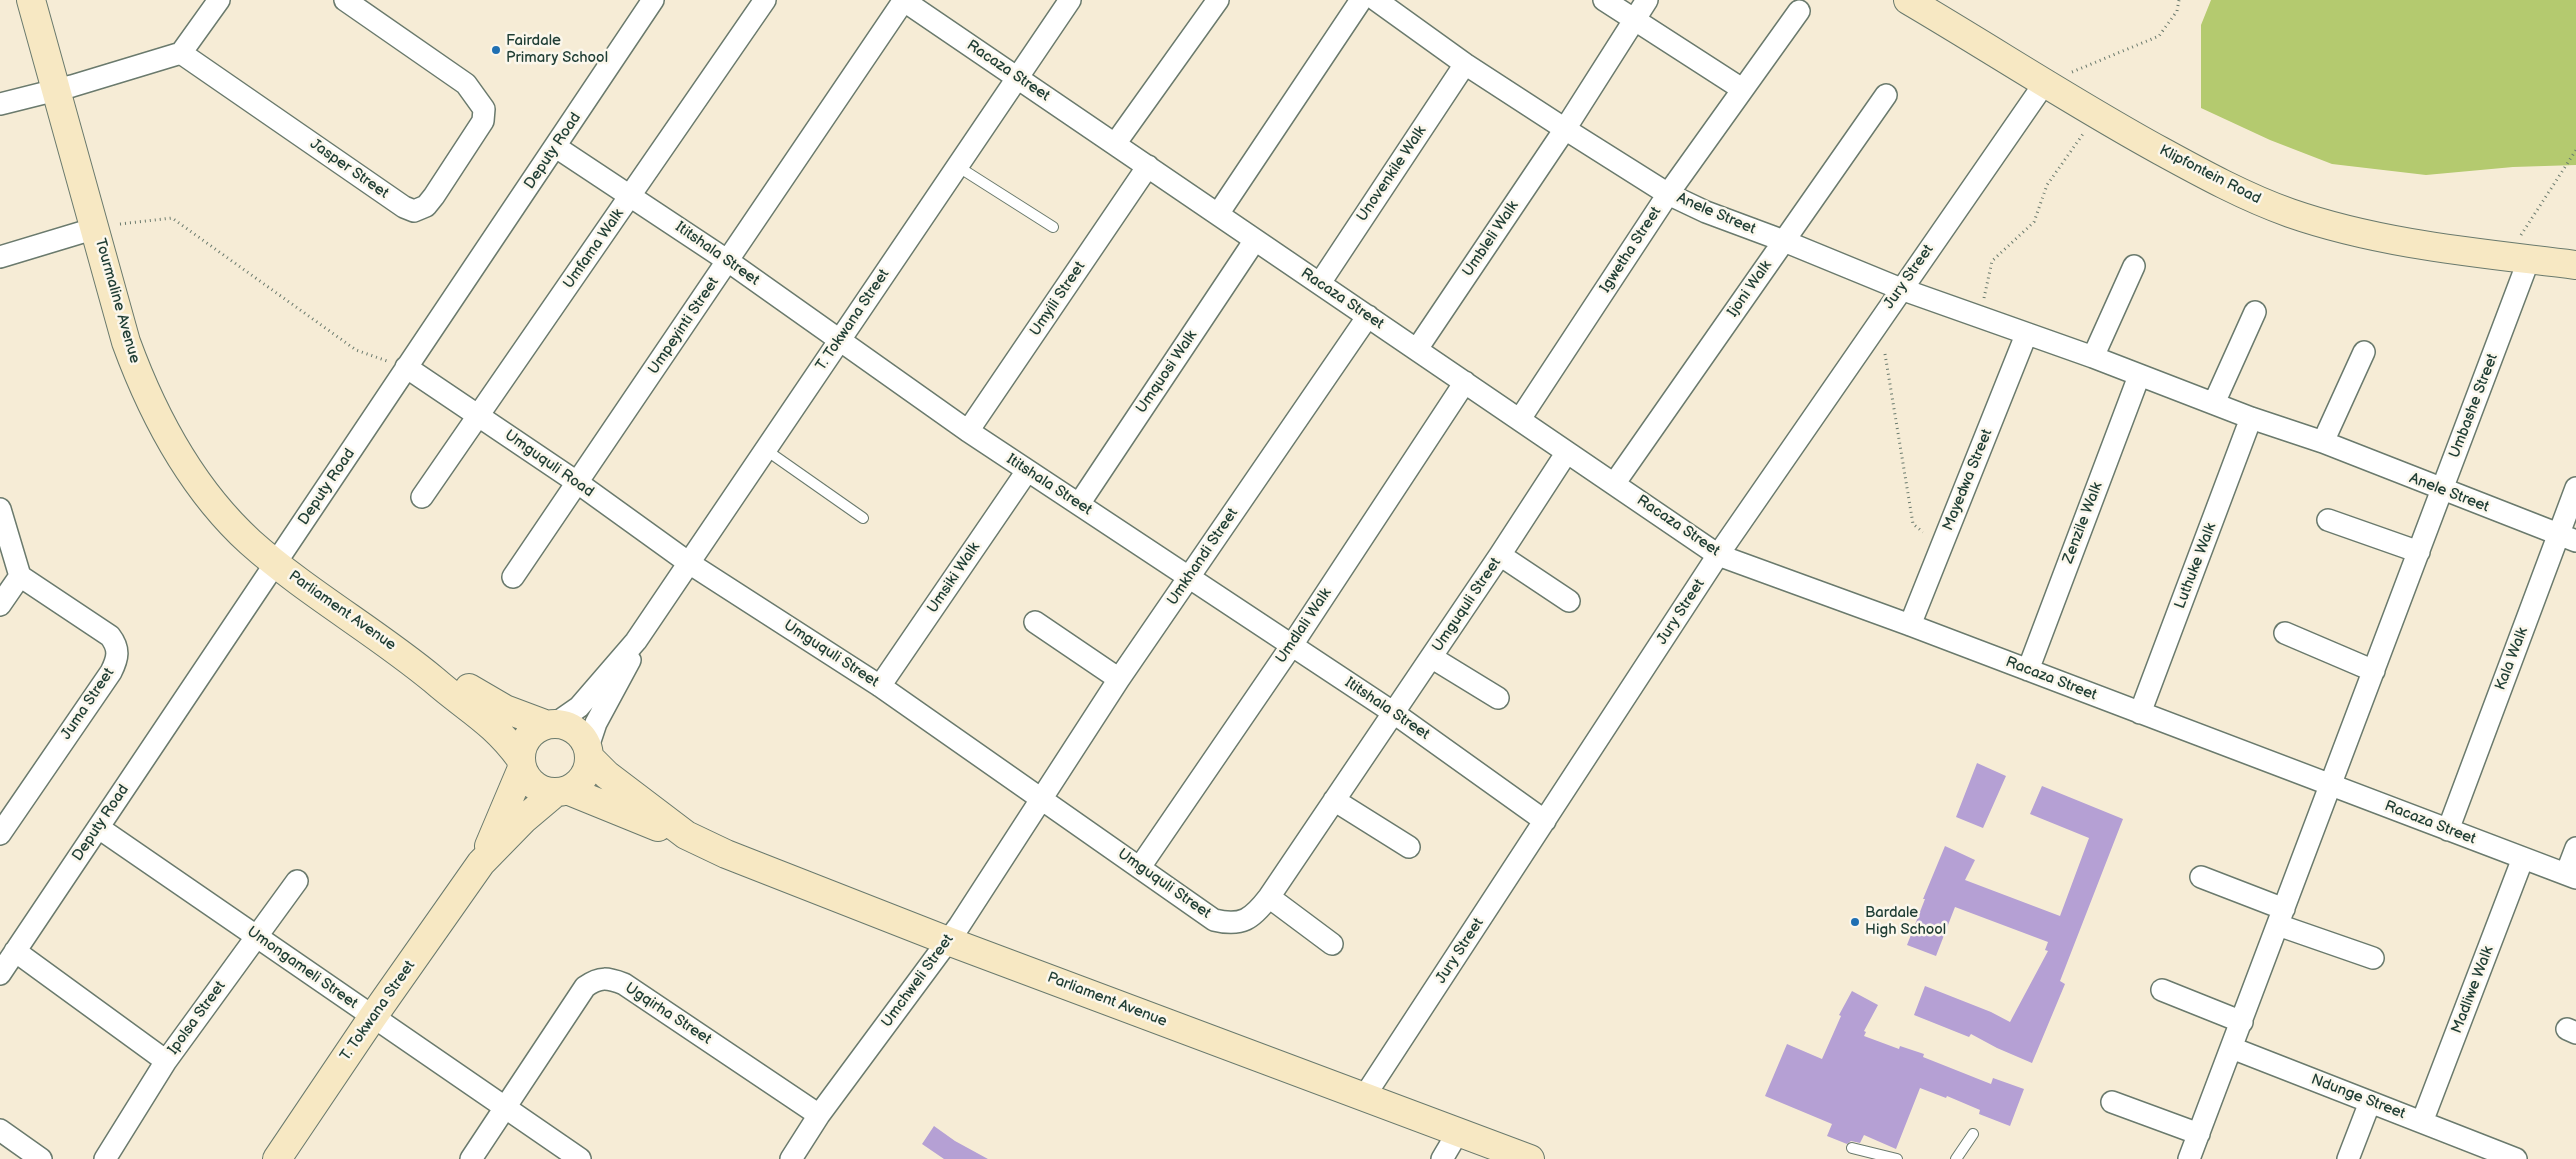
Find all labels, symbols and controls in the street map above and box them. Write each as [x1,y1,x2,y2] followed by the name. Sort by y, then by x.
[506,32,608,67] place label: Fairdale Primary School
[963,37,1053,105] street label: Racaza Street
[490,44,502,56] marker: Fairdale Primary School
[521,109,585,193] street label: Deputy Road
[1353,123,1431,225] street label: Unovenkile Walk
[306,135,392,203] street label: Jasper Street
[2156,142,2264,208] street label: Klipfontein Road
[1674,189,1758,239] street label: Anele Street
[1459,198,1523,280] street label: Umbleli Walk
[1597,204,1665,296] street label: Igwetha Street
[560,206,628,292] street label: Umfama Walk
[672,218,762,290] street label: Ititshala Street
[91,236,143,366] street label: Tourmaline Avenue
[1880,241,1938,313] street label: Jury Street
[1724,257,1776,321] street label: Ijoni Walk
[1027,258,1089,340] street label: Umyili Street
[1297,265,1387,333] street label: Racaza Street
[812,266,894,374] street label: T. Tokwana Street
[645,274,723,378] street label: Umpeyinti Street
[1133,327,1201,417] street label: Umquosi Walk
[2446,351,2502,461] street label: Umbashe Street
[501,427,597,501] street label: Umguquli Road
[1939,427,1997,533] street label: Mayedwa Street
[295,445,359,529] street label: Deputy Road
[1003,451,1095,519] street label: Ititshala Street
[2407,470,2491,516] street label: Anele Street
[2059,480,2107,566] street label: Zenzile Walk
[1633,492,1723,560] street label: Racaza Street
[1164,505,1242,609] street label: Umkhandi Street
[2171,521,2221,611] street label: Luthuke Walk
[924,539,984,617] street label: Umsiki Walk
[1429,555,1505,655] street label: Umguquli Street
[285,567,399,655] street label: Parliament Avenue
[1653,576,1709,648] street label: Jury Street
[1272,585,1336,667] street label: Umdlali Walk
[780,617,882,691] street label: Umguquli Street
[2492,625,2532,693] street label: Kala Walk
[2003,653,2099,705] street label: Racaza Street
[58,665,118,743] street label: Juma Street
[1341,674,1433,744] street label: Ititshala Street
[69,781,133,865] street label: Deputy Road
[2382,797,2478,849] street label: Racaza Street
[1114,845,1214,923] street label: Umguquli Street
[1865,904,1946,939] place label: Bardale High School
[1432,915,1488,987] street label: Jury Street
[1849,916,1861,928] marker: Bardale High School
[243,923,361,1013] street label: Umongameli Street
[878,931,958,1031] street label: Umchweli Street
[2448,944,2498,1036] street label: Madliwe Walk
[337,957,419,1065] street label: T. Tokwana Street
[1045,969,1169,1031] street label: Parliament Avenue
[164,978,230,1058] street label: Ipolsa Street
[621,979,715,1049] street label: Ugqirha Street
[2308,1071,2408,1123] street label: Ndunge Street

